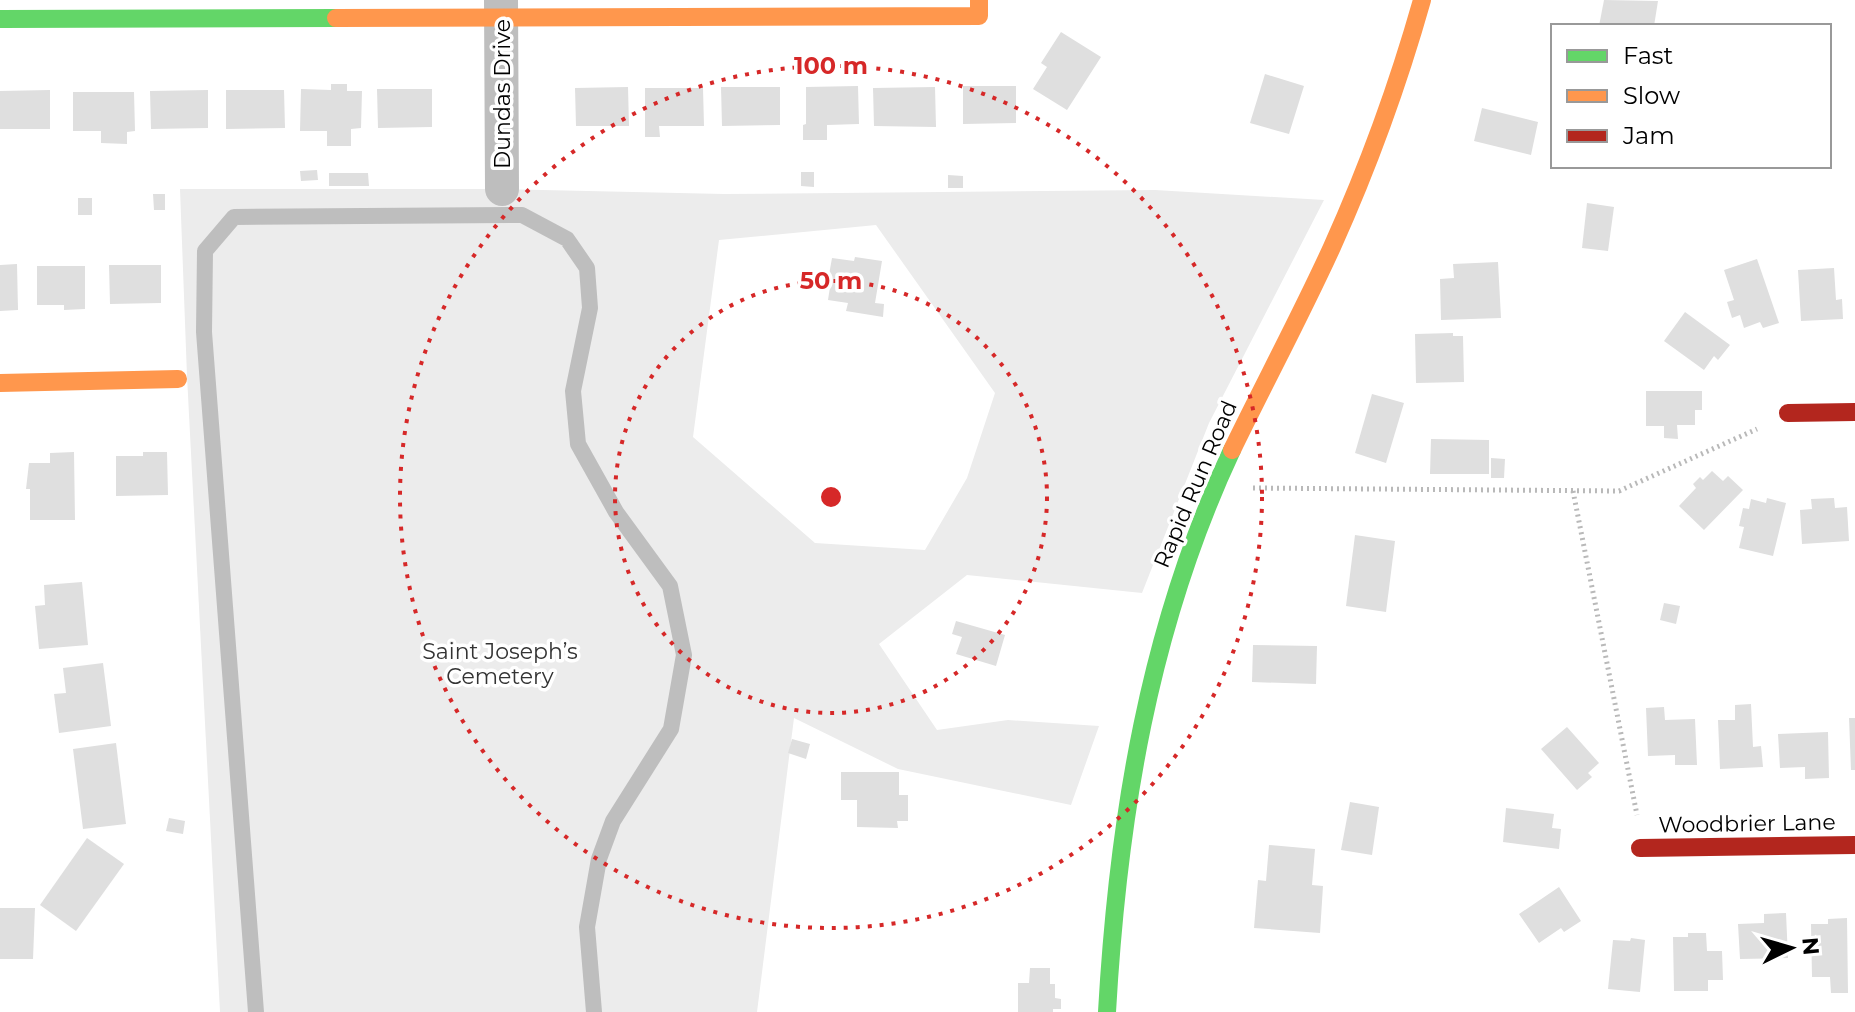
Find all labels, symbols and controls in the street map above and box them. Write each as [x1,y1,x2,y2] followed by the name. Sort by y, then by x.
[489,19,516,169] street label: Dundas Drive
[1551,24,1831,168] legend
[1623,41,1674,70] text: Fast
[794,51,868,80] text: 100 m
[1623,81,1680,110] text: Slow
[1622,121,1675,150] text: Jam
[800,266,862,295] text: 50 m
[1148,396,1243,572] street label: Rapid Run Road
[817,483,845,511] centre of rings
[422,638,578,690] park label: Saint Joseph’s Cemetery
[1658,808,1836,839] street label: Woodbrier Lane
[1751,908,1831,988] north arrow
[1796,936,1825,956] text: N

